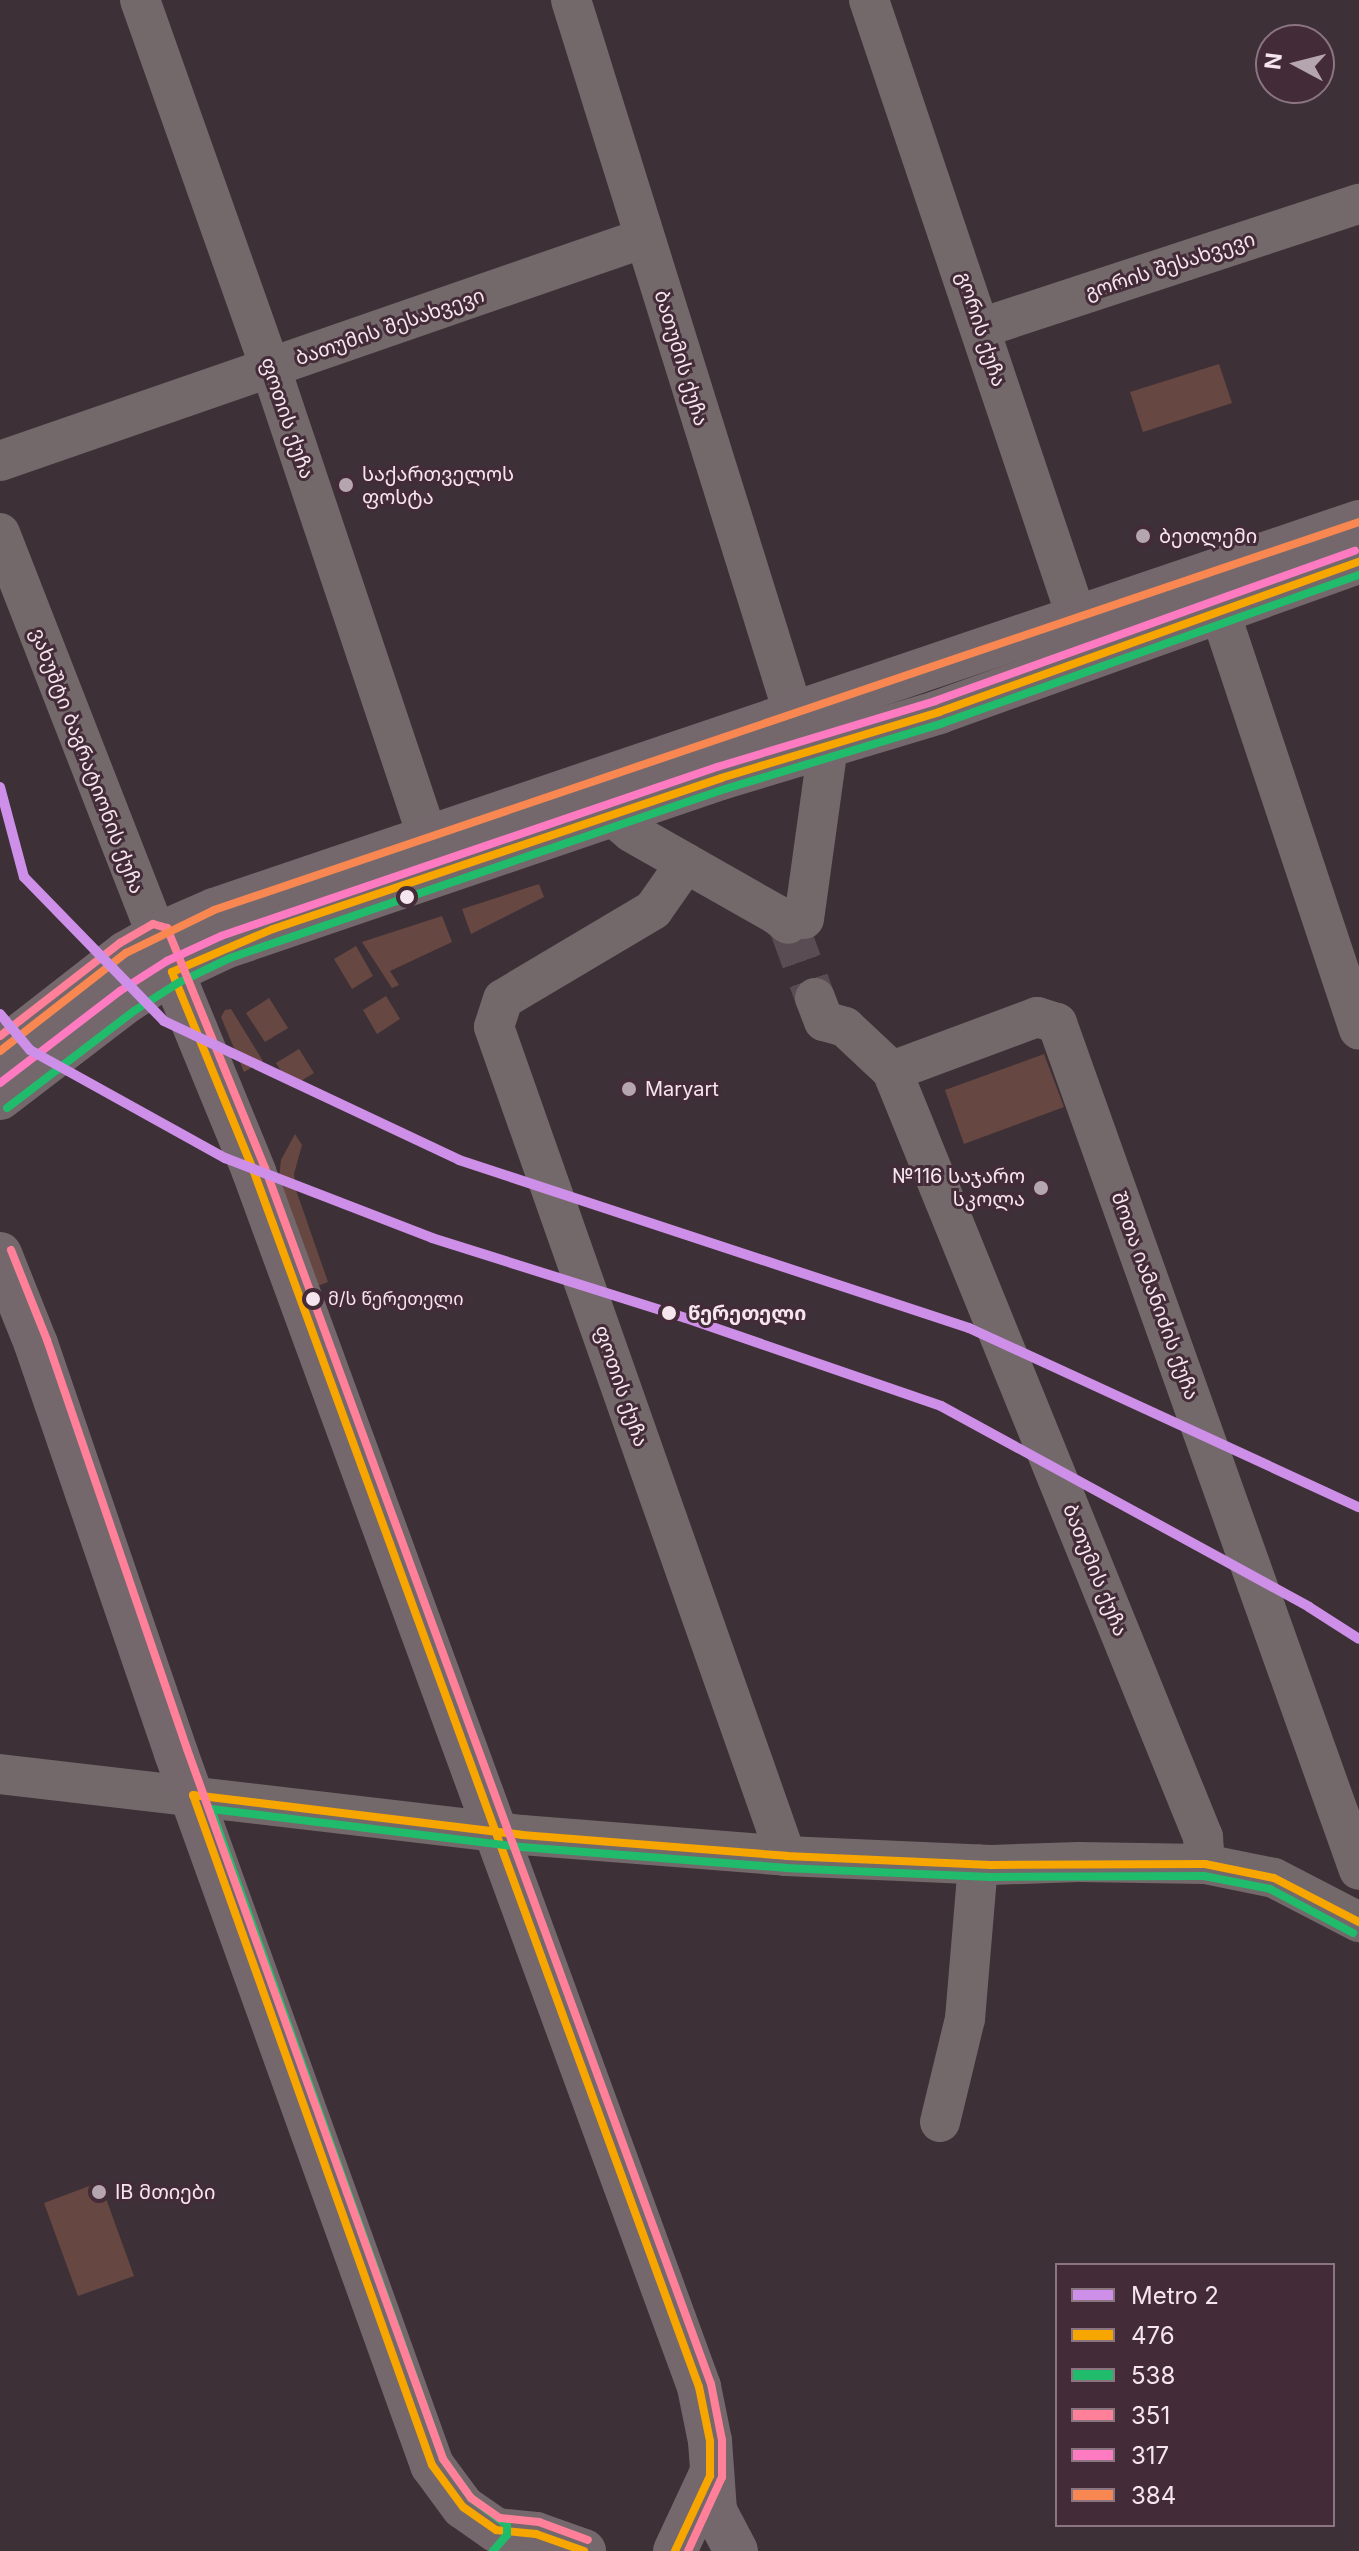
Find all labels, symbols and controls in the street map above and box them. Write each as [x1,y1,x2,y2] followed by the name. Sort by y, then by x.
[1255,24,1335,104] north arrow
[1259,51,1287,71] text: N
[1082,227,1258,305] street label: გორის შესახვევი
[951,268,1011,390] street label: გორის ქუჩა
[292,283,488,371] street label: ბათუმის შესახვევი
[649,287,713,429] street label: ბათუმის ქუჩა
[255,354,319,482] street label: ფოთის ქუჩა
[362,462,514,509] place label: საქართველოს ფოსტა
[337,476,355,494] marker: საქართველოს ფოსტა
[1159,524,1257,548] place label: ბეთლემი
[1134,527,1152,545] marker: ბეთლემი
[25,625,149,897] street label: ვახუშტი ბაგრატიონის ქუჩა
[399,889,415,905] unlabelled marker
[645,1077,719,1101] place label: Maryart
[620,1080,638,1098] marker: Maryart
[892,1164,1025,1211] place label: №116 საჯარო სკოლა
[1032,1179,1050,1197] marker: №116 საჯარო სკოლა
[1106,1189,1204,1403] street label: შოთა იამანიძის ქუჩა
[328,1288,463,1310] place label: მ/ს წერეთელი
[305,1291,321,1307] marker: მ/ს წერეთელი
[657,1301,681,1325] marker: წერეთელი
[688,1301,806,1325] place label: წერეთელი
[589,1322,653,1450] street label: ფოთის ქუჩა
[1058,1500,1132,1640] street label: ბათუმის ქუჩა
[115,2180,215,2204] place label: IB მთიები
[90,2183,108,2201] marker: IB მთიები
[1055,2263,1335,2527] legend
[1131,2281,1219,2310] text: Metro 2
[1131,2321,1175,2350] text: 476
[1131,2361,1175,2390] text: 538
[1131,2401,1170,2430] text: 351
[1131,2441,1169,2470] text: 317
[1131,2481,1176,2510] text: 384

